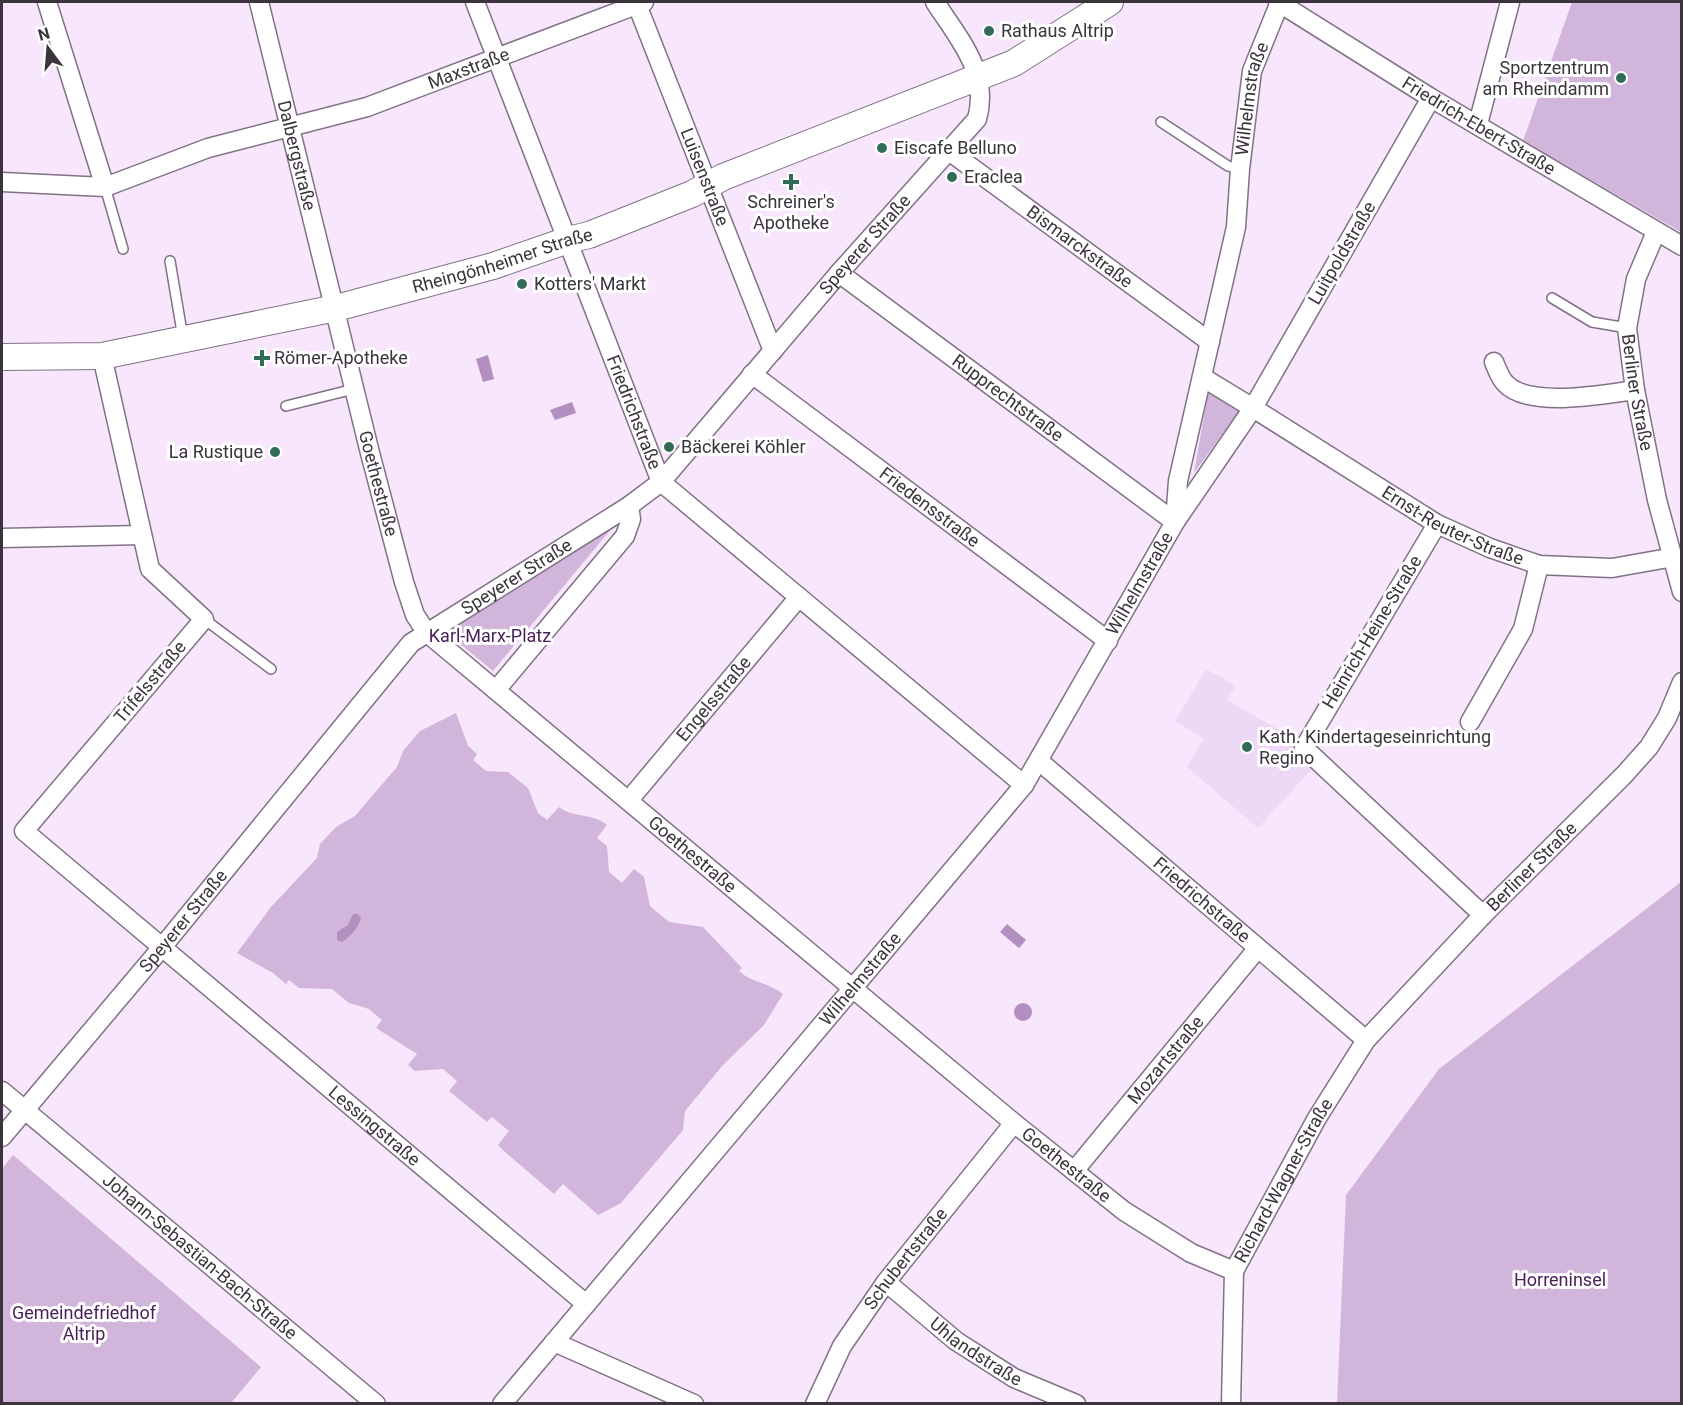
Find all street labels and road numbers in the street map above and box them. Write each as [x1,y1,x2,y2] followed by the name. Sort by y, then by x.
[1231,39,1273,157] street label: Wilhelmstraße
[425,43,512,93] street label: Maxstraße
[1399,72,1559,179] street label: Friedrich-Ebert-Straße
[274,98,321,213] street label: Dalbergstraße
[676,125,734,229] street label: Luisenstraße
[815,190,914,298] street label: Speyerer Straße
[1304,198,1380,308] street label: Luitpoldstraße
[1023,201,1137,292] street label: Bismarckstraße
[410,224,595,297] street label: Rheingönheimer Straße
[1618,333,1658,452] street label: Berliner Straße
[948,350,1068,446] street label: Rupprechtstraße
[603,352,666,472] street label: Friedrichstraße
[355,428,402,538] street label: Goethestraße
[876,462,984,551] street label: Friedensstraße
[1378,481,1527,569] street label: Ernst-Reuter-Straße
[1101,528,1177,639] street label: Wilhelmstraße
[457,534,575,619] street label: Speyerer Straße
[1317,551,1426,712] street label: Heinrich-Heine-Straße
[109,636,190,727] street label: Trifelsstraße
[672,652,755,745] street label: Engelsstraße
[644,811,741,897] street label: Goethestraße
[1482,817,1581,915] street label: Berliner Straße
[1149,852,1255,947] street label: Friedrichstraße
[135,865,231,976] street label: Speyerer Straße
[815,928,905,1030] street label: Wilhelmstraße
[1123,1011,1208,1108] street label: Mozartstraße
[325,1081,425,1170] street label: Lessingstraße
[1229,1094,1337,1266] street label: Richard-Wagner-Straße
[1018,1122,1116,1207] street label: Goethestraße
[99,1169,302,1344] street label: Johann-Sebastian-Bach-Straße
[859,1204,951,1313] street label: Schubertstraße
[926,1313,1025,1390] street label: Uhlandstraße

